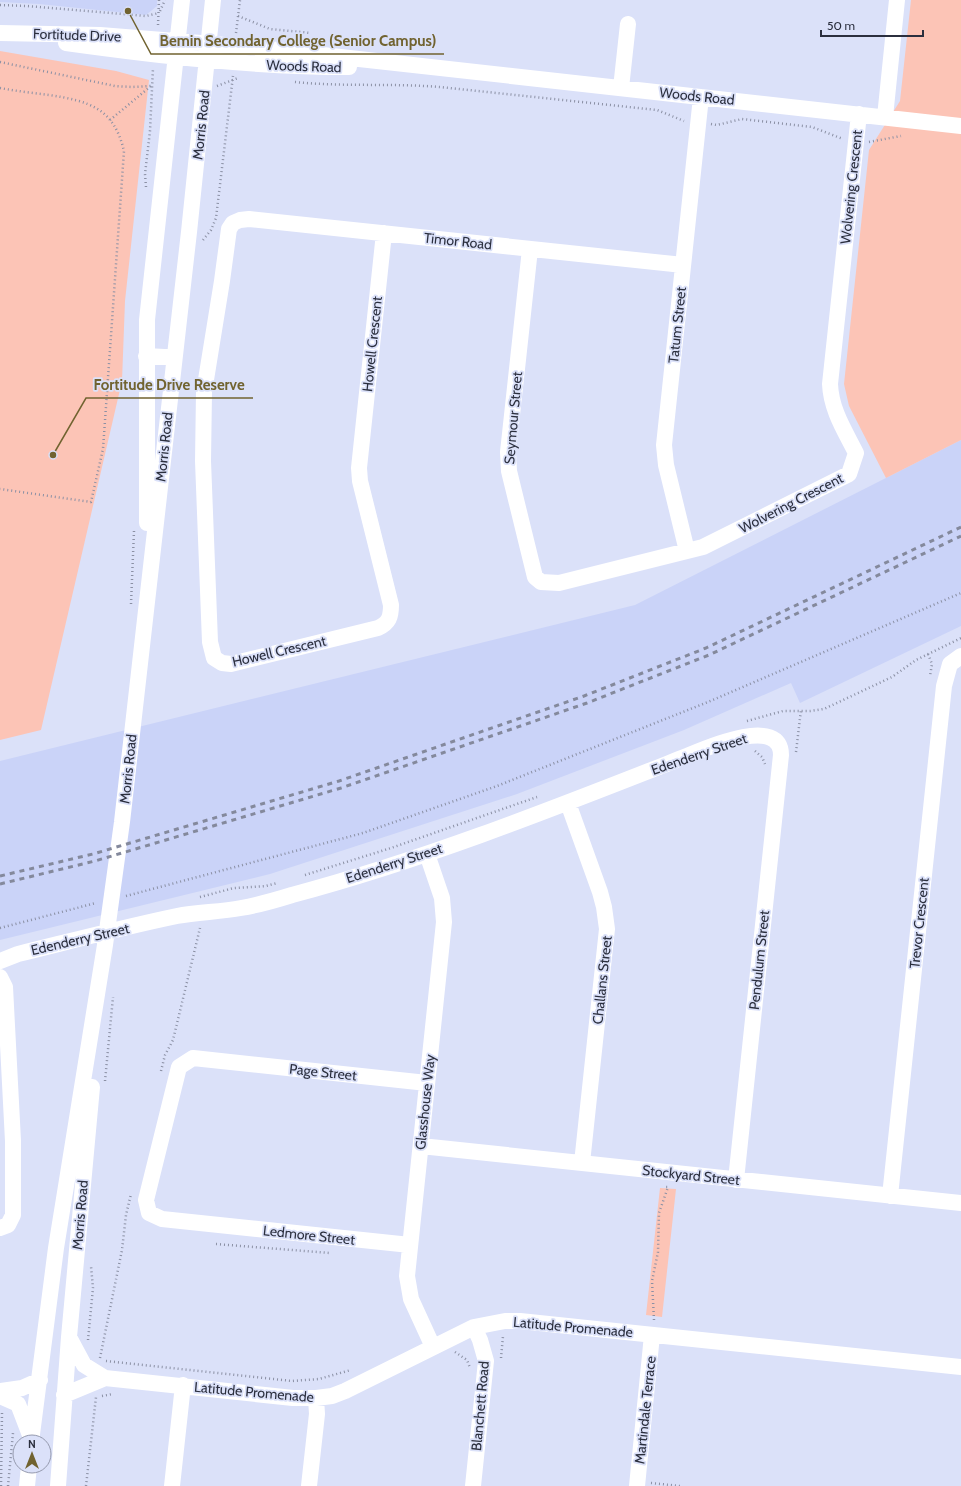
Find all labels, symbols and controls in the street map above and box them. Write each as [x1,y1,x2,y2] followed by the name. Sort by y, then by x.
[821,12,923,38] scale bar
[827,18,855,33] text: 50 m
[33,24,121,46] street label: Fortitude Drive
[151,27,444,54] callout: Bemin Secondary College (Senior Campus)
[160,32,436,50] text: Bemin Secondary College (Senior Campus)
[266,56,342,76] street label: Woods Road
[659,83,735,109] street label: Woods Road
[188,89,214,161] street label: Morris Road
[836,129,866,245] street label: Wolvering Crescent
[423,228,493,254] street label: Timor Road
[664,286,690,364] street label: Tatum Street
[358,295,386,393] street label: Howell Crescent
[86,371,253,398] callout: Fortitude Drive Reserve
[500,371,526,465] street label: Seymour Street
[93,376,245,394] text: Fortitude Drive Reserve
[151,411,177,483] street label: Morris Road
[736,469,846,537] street label: Wolvering Crescent
[230,631,328,671] street label: Howell Crescent
[649,729,750,779] street label: Edenderry Street
[115,733,141,805] street label: Morris Road
[344,839,445,887] street label: Edenderry Street
[905,876,933,969] street label: Trevor Crescent
[745,909,773,1011] street label: Pendulum Street
[29,919,131,959] street label: Edenderry Street
[588,935,616,1025] street label: Challans Street
[411,1053,439,1151] street label: Glasshouse Way
[288,1060,358,1085] street label: Page Street
[641,1161,741,1189] street label: Stockyard Street
[68,1179,92,1251] street label: Morris Road
[262,1221,356,1249] street label: Ledmore Street
[512,1313,634,1341] street label: Latitude Promenade
[630,1355,660,1465] street label: Martindale Terrace
[467,1360,493,1452] street label: Blanchett Road
[193,1378,315,1406] street label: Latitude Promenade
[12,1434,52,1474] north arrow
[28,1437,36,1451] text: N

